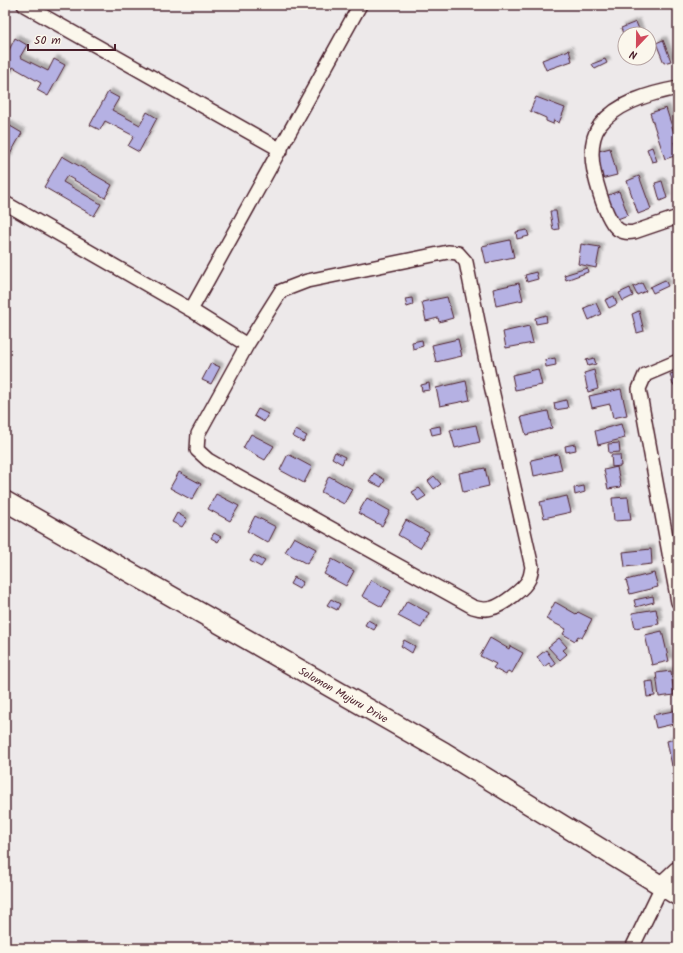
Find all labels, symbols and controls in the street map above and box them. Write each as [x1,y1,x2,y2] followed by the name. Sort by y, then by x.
[28,26,115,52] scale bar
[617,26,657,66] north arrow
[34,31,61,50] text: 50 m
[627,45,640,64] text: N
[295,663,391,728] street label: Solomon Mujuru Drive

